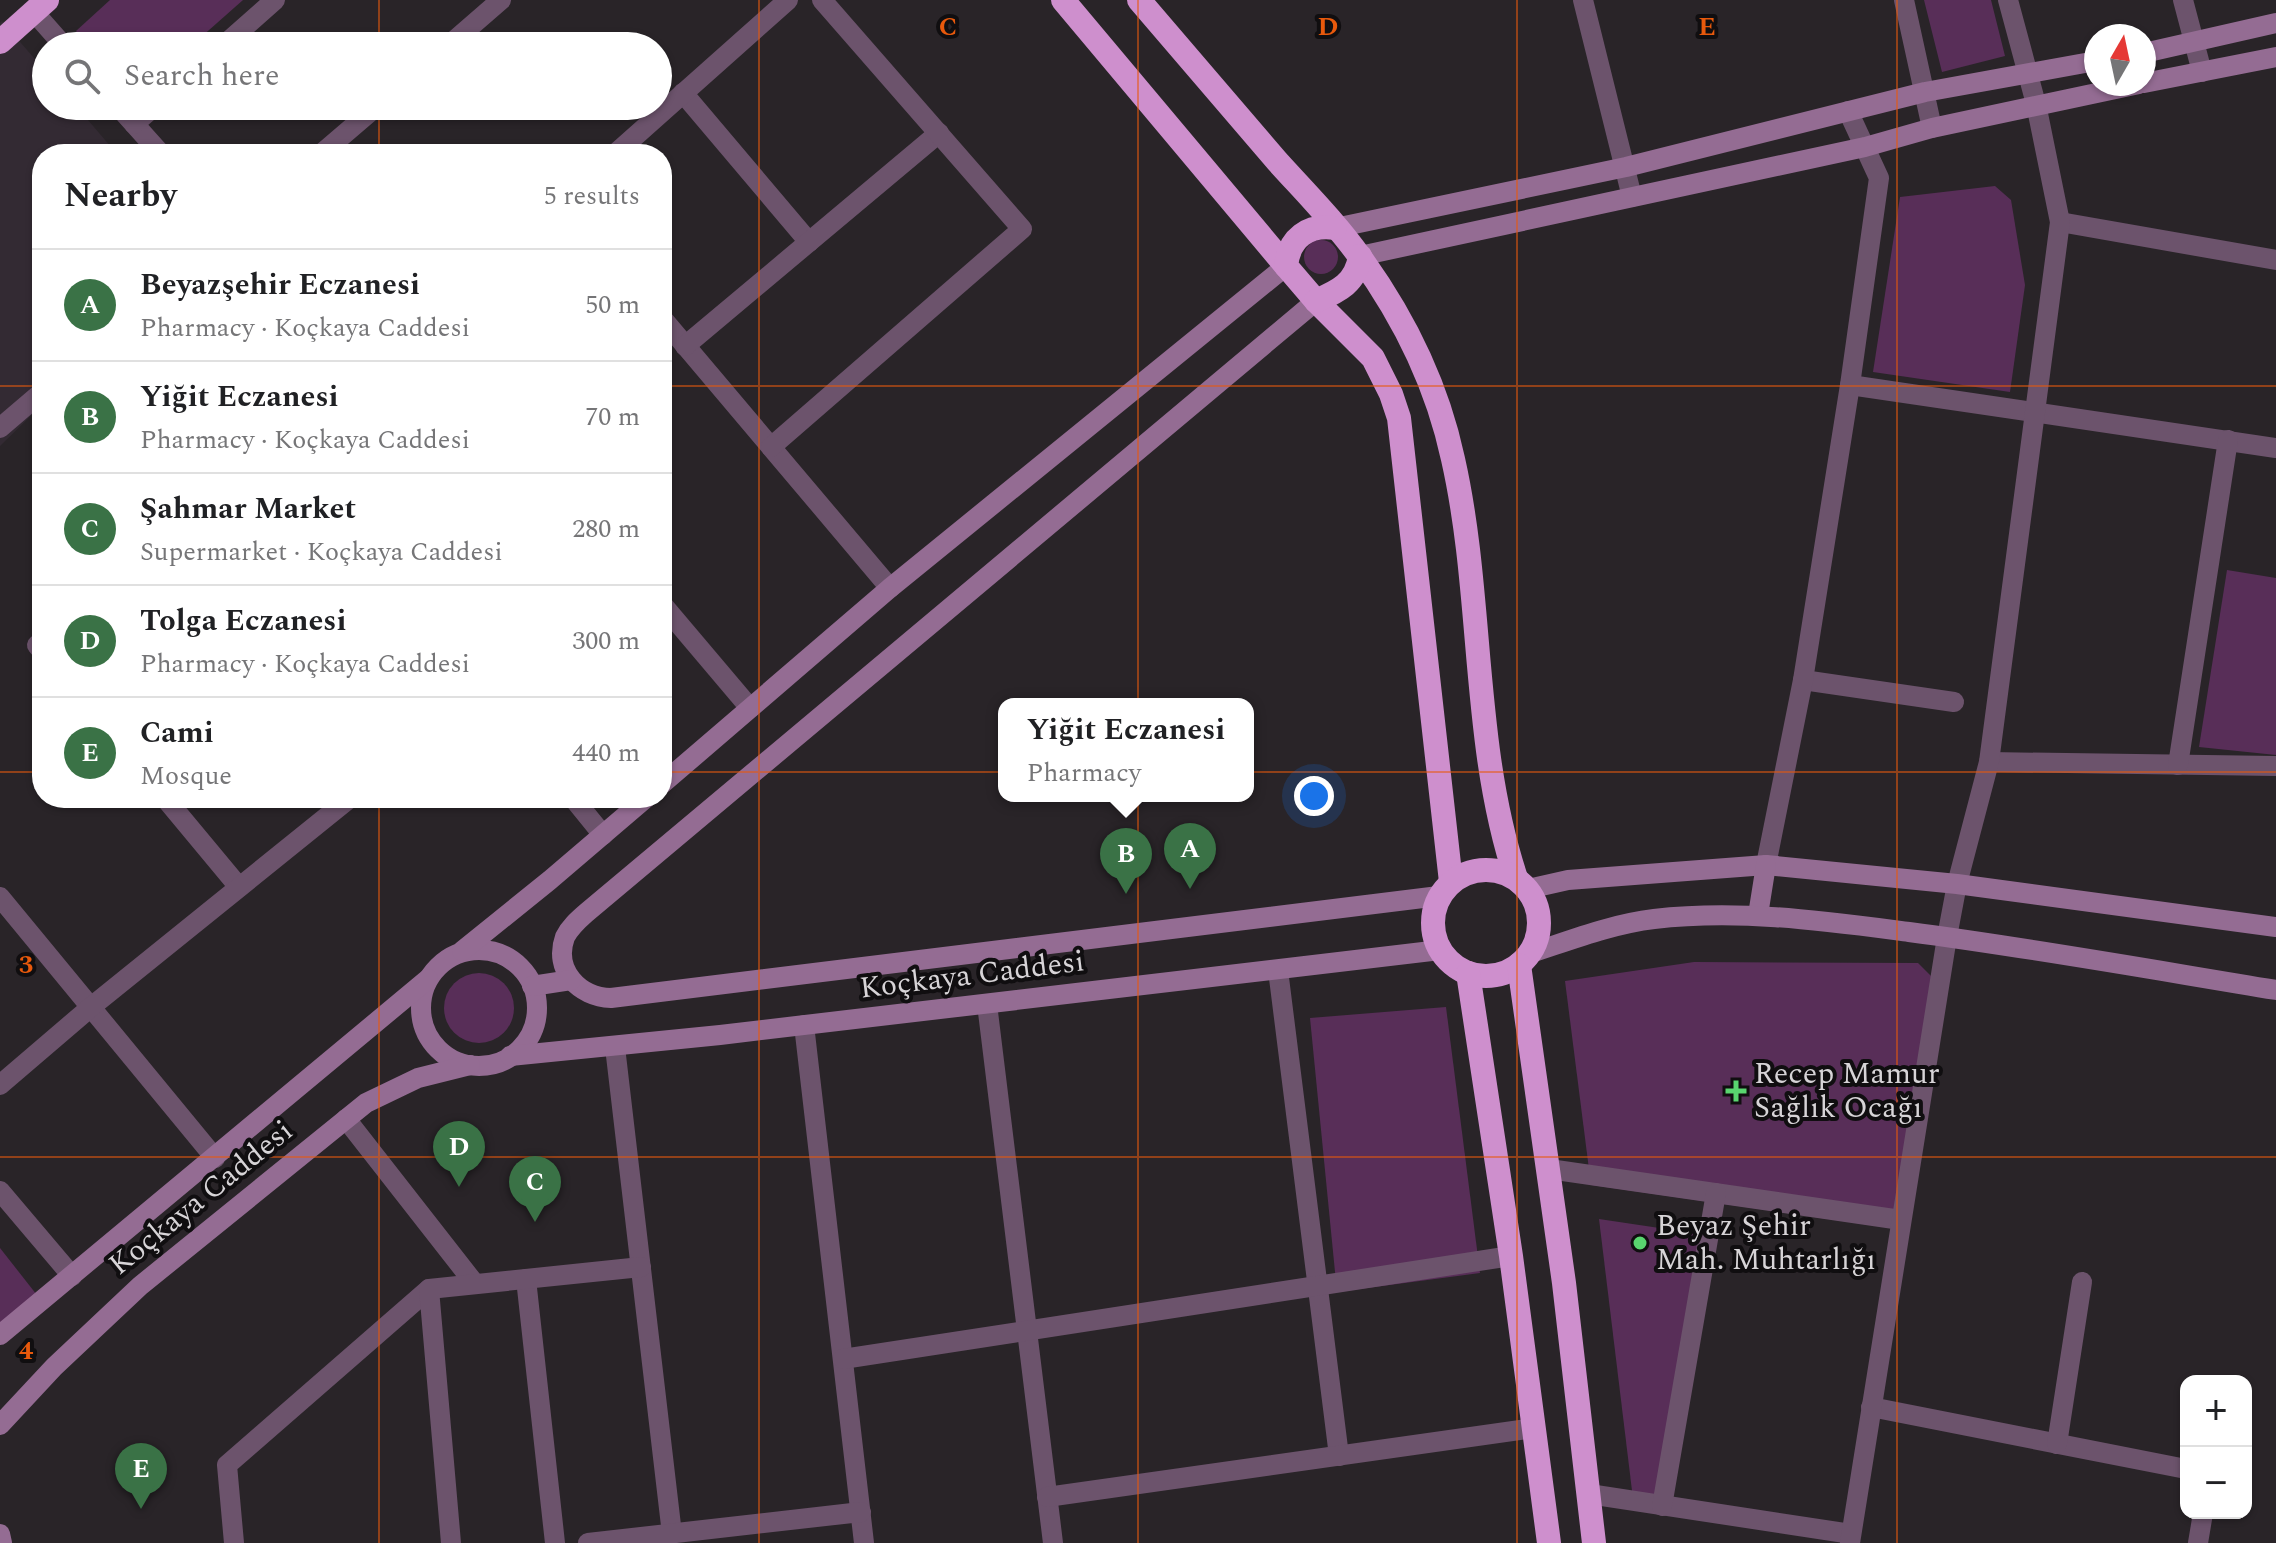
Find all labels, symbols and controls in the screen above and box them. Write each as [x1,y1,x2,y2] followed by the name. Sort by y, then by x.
[939,7,957,47] text: C
[1318,7,1338,47] text: D
[1698,7,1716,47] text: E
[2084,24,2156,96] north arrow
[32,32,672,120] search box
[124,53,280,99] text: Search here
[60,54,104,98] icon: search
[64,170,177,222] text: Nearby
[544,176,640,216] text: 5 results
[140,262,420,308] text: Beyazşehir Eczanesi
[80,285,100,325] text: A
[585,285,640,325] text: 50 m
[140,308,470,348] text: Pharmacy · Koçkaya Caddesi
[140,374,339,420] text: Yiğit Eczanesi
[81,397,99,437] text: B
[585,397,640,437] text: 70 m
[140,420,470,460] text: Pharmacy · Koçkaya Caddesi
[140,486,356,532] text: Şahmar Market
[81,509,99,549] text: C
[572,509,640,549] text: 280 m
[140,532,503,572] text: Supermarket · Koçkaya Caddesi
[140,598,346,644] text: Tolga Eczanesi
[80,621,100,661] text: D
[572,621,640,661] text: 300 m
[140,644,470,684] text: Pharmacy · Koçkaya Caddesi
[998,698,1254,802] popup
[1027,707,1225,753] text: Yiğit Eczanesi
[140,710,214,756] text: Cami
[81,733,99,773] text: E
[572,733,640,773] text: 440 m
[1027,753,1141,793] text: Pharmacy
[140,756,232,796] text: Mosque
[1294,776,1334,816] your location
[1164,823,1216,889] pin: A
[1100,828,1152,894] pin: B
[857,938,1087,1012] street label: Koçkaya Caddesi
[19,945,33,985] text: 3
[1754,1051,1940,1131] place label: Recep Mamur Sağlık Ocağı
[1725,1080,1747,1102] marker: Recep Mamur Sağlık Ocağı
[99,1109,303,1287] street label: Koçkaya Caddesi
[433,1121,485,1187] pin: D
[509,1156,561,1222] pin: C
[1656,1203,1876,1283] place label: Beyaz Şehir Mah. Muhtarlığı
[1631,1234,1649,1252] marker: Beyaz Şehir Mah. Muhtarlığı
[19,1331,34,1371] text: 4
[2180,1375,2252,1519] map controls
[2180,1375,2252,1447] button: +
[115,1443,167,1509] pin: E
[2180,1447,2252,1519] button: −

